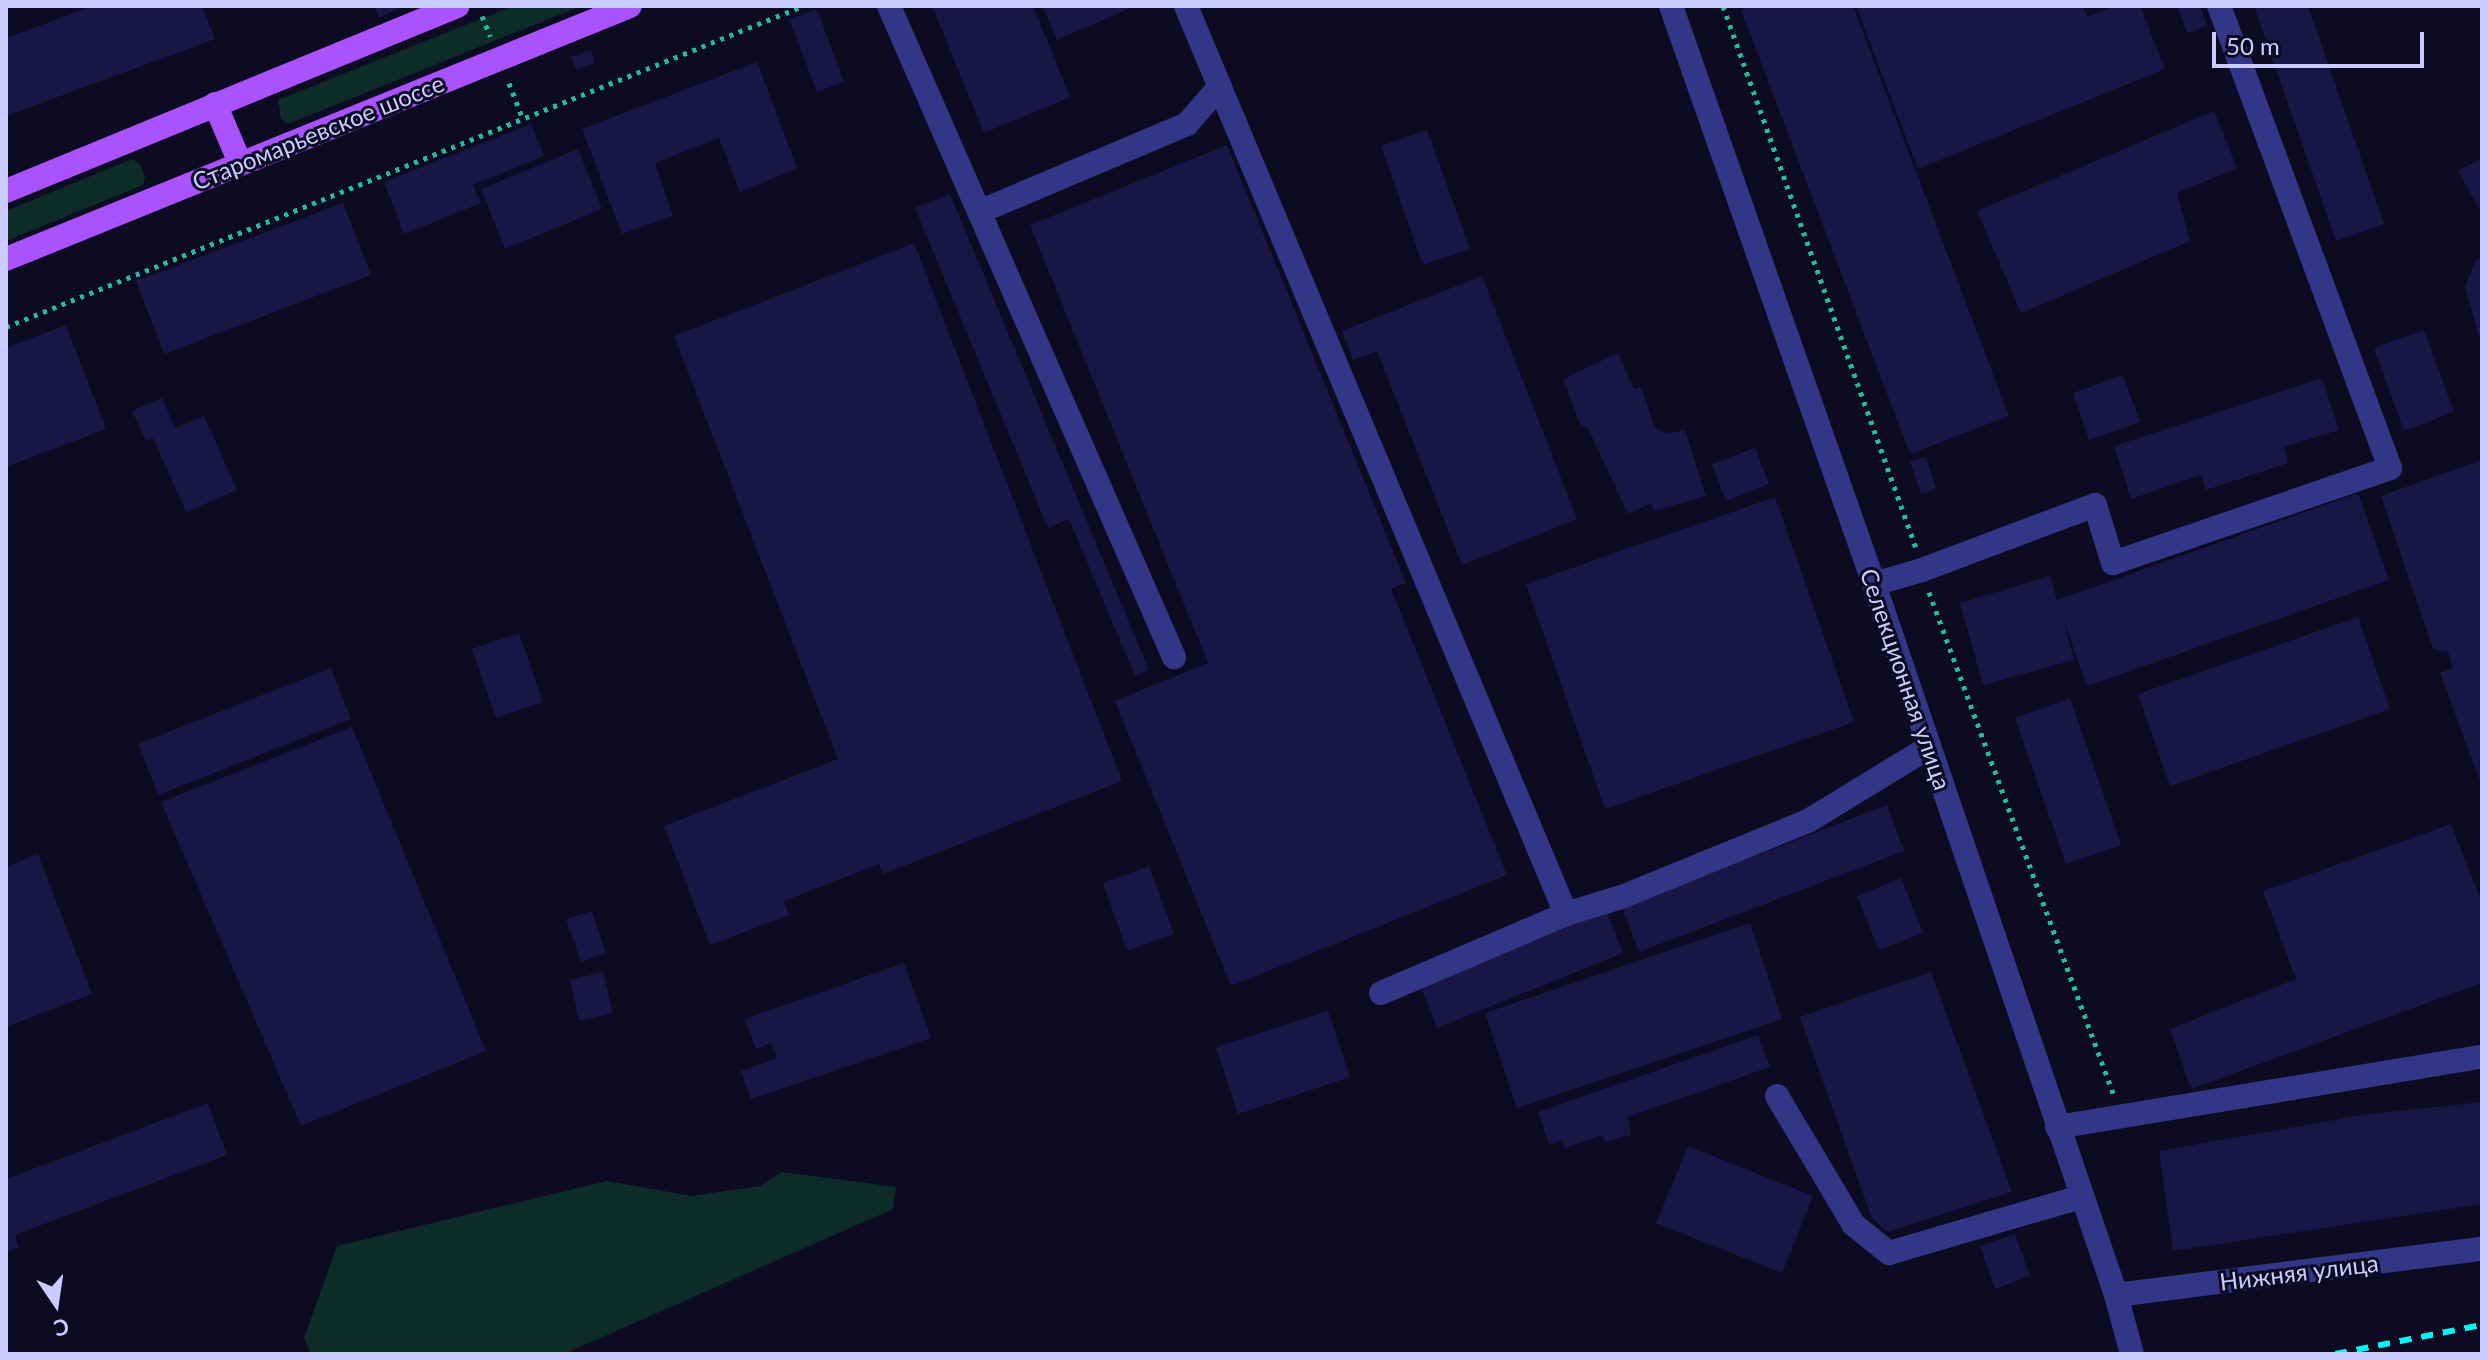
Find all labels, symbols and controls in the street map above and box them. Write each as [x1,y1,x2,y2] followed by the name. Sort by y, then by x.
[2216,16,2428,66] scale bar
[2226,31,2280,60] text: 50 m
[188,68,448,196] street label: Старомарьевское шоссе
[1855,565,1957,793] street label: Селекционная улица
[2218,1248,2380,1296] street label: Нижняя улица
[16,1264,96,1344] north arrow
[51,1313,72,1343] text: С

